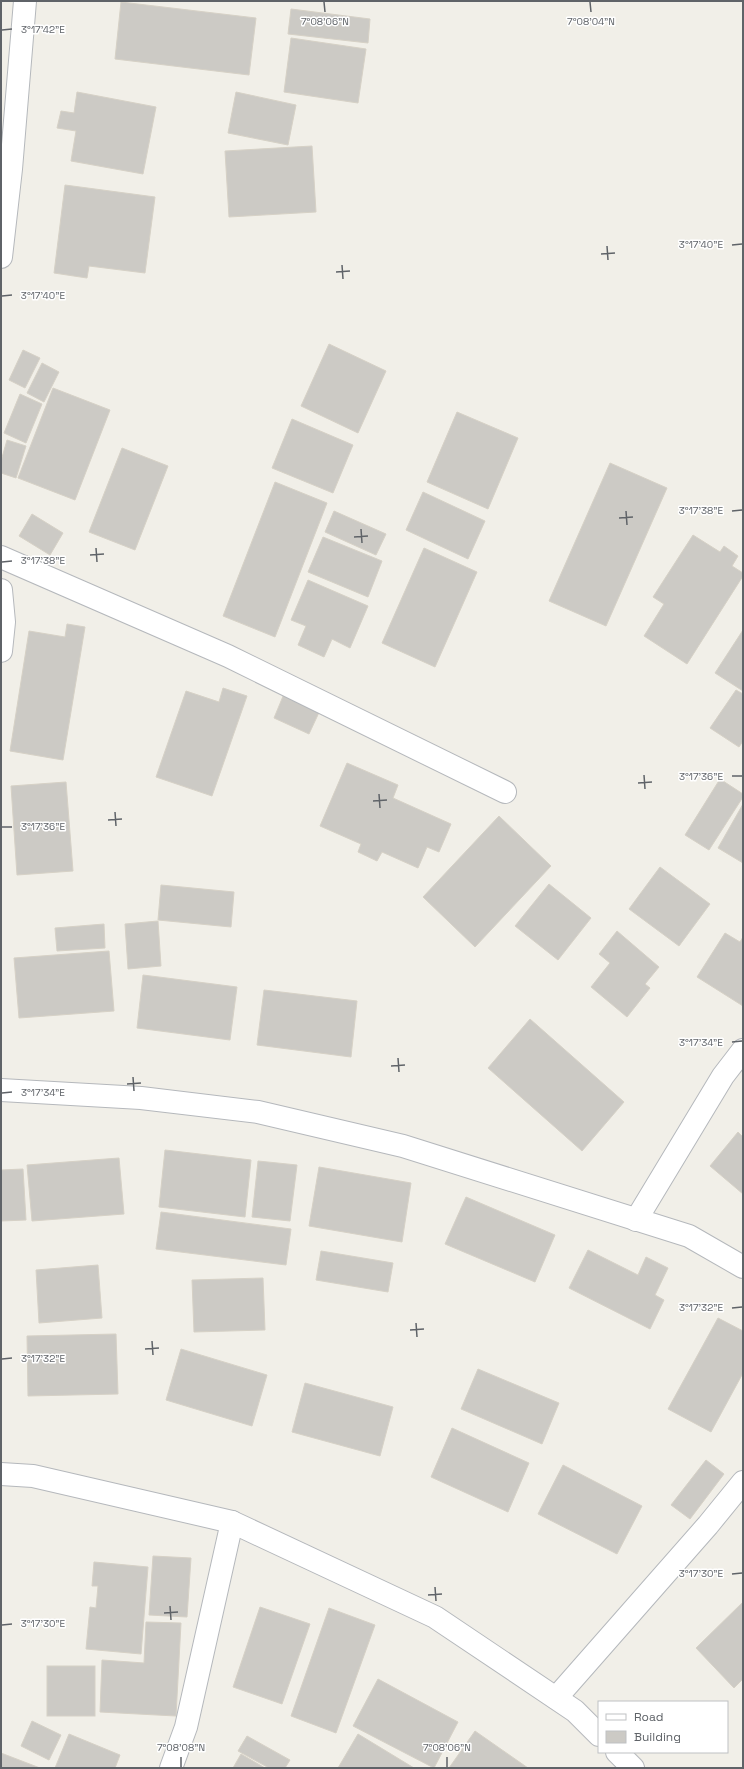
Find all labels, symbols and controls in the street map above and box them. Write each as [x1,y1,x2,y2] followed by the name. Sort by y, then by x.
[301,15,349,28] text: 7°08'06"N
[567,15,615,28] text: 7°08'04"N
[21,23,65,36] text: 3°17'42"E
[679,238,724,251] text: 3°17'40"E
[21,289,66,302] text: 3°17'40"E
[679,504,724,517] text: 3°17'38"E
[21,554,66,567] text: 3°17'38"E
[679,770,723,783] text: 3°17'36"E
[21,820,65,833] text: 3°17'36"E
[679,1036,723,1049] text: 3°17'34"E
[21,1086,65,1099] text: 3°17'34"E
[679,1301,723,1314] text: 3°17'32"E
[21,1352,65,1365] text: 3°17'32"E
[679,1567,724,1580] text: 3°17'30"E
[21,1617,66,1630] text: 3°17'30"E
[598,1701,728,1753] legend
[634,1709,663,1725] text: Road
[634,1729,681,1745] text: Building
[157,1741,205,1754] text: 7°08'08"N
[423,1741,471,1754] text: 7°08'06"N

